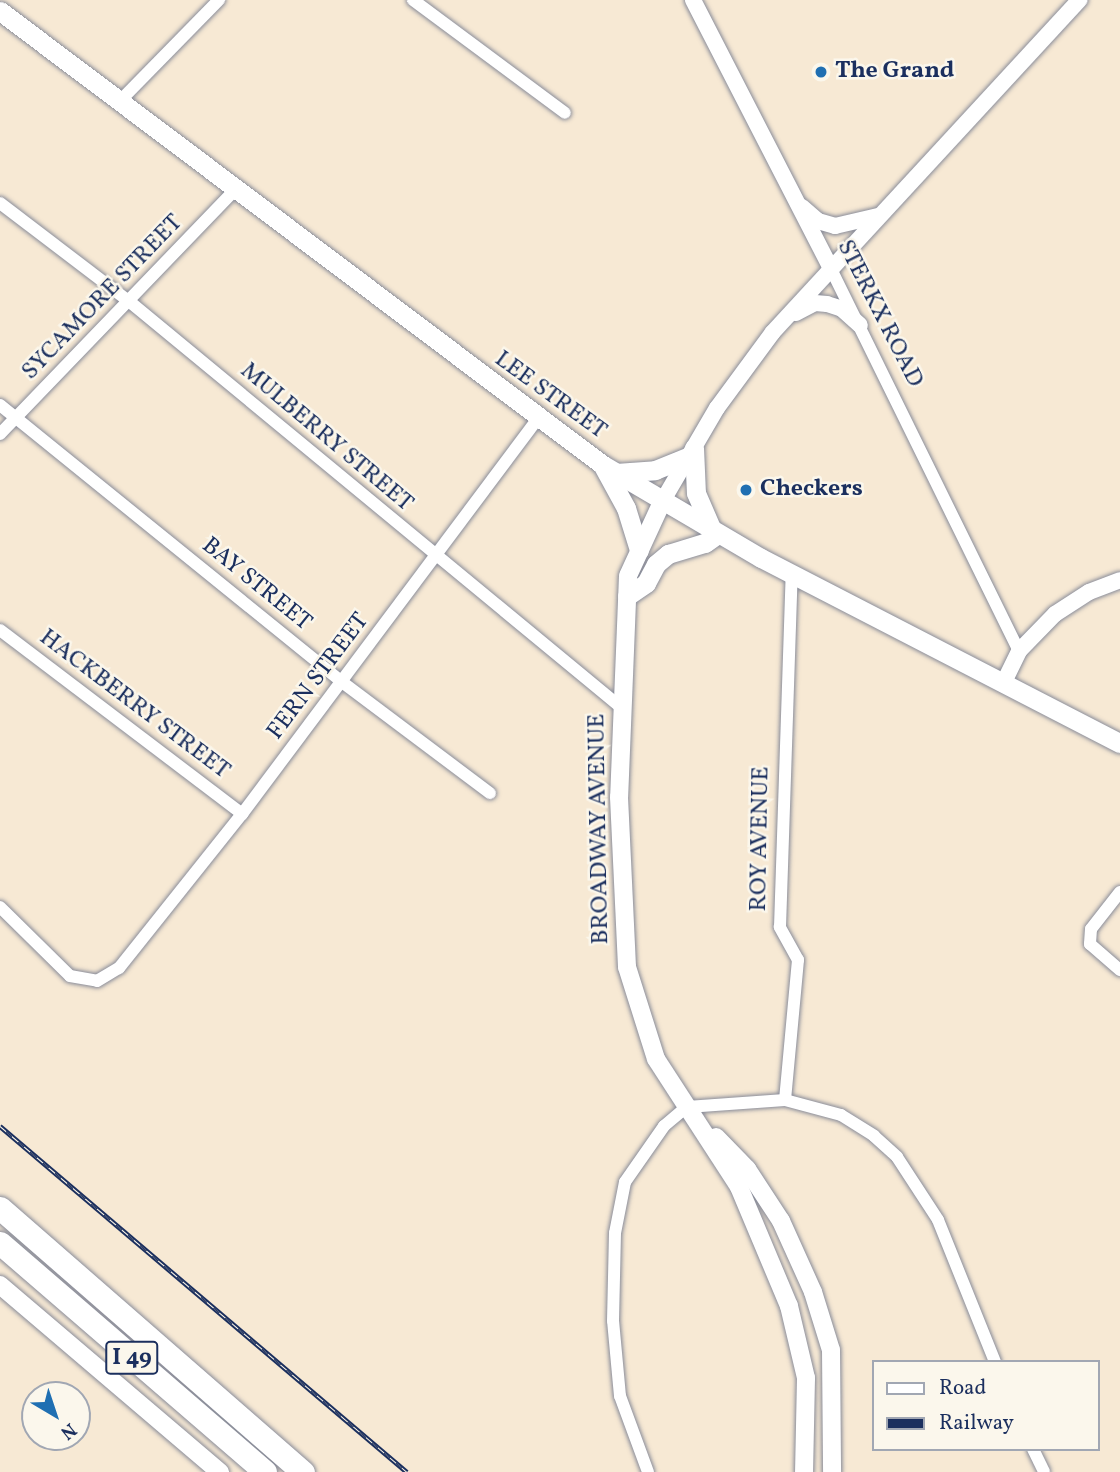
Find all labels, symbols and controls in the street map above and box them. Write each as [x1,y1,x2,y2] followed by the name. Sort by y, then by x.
[835,58,954,86] place label: The Grand
[813,64,829,80] marker: The Grand
[17,209,189,387] street label: SYCAMORE STREET
[830,236,928,392] street label: STERKX ROAD
[488,346,612,446] street label: LEE STREET
[233,357,419,519] street label: MULBERRY STREET
[760,476,863,504] place label: Checkers
[738,482,754,498] marker: Checkers
[195,532,317,638] street label: BAY STREET
[262,608,376,746] street label: FERN STREET
[33,624,235,786] street label: HACKBERRY STREET
[584,713,616,945] street label: BROADWAY AVENUE
[745,766,777,912] street label: ROY AVENUE
[104,1338,160,1378] road number: I 49
[872,1360,1099,1451] legend
[939,1374,986,1403] text: Road
[21,1381,91,1451] north arrow
[939,1409,1014,1438] text: Railway
[54,1416,82,1445] text: N

